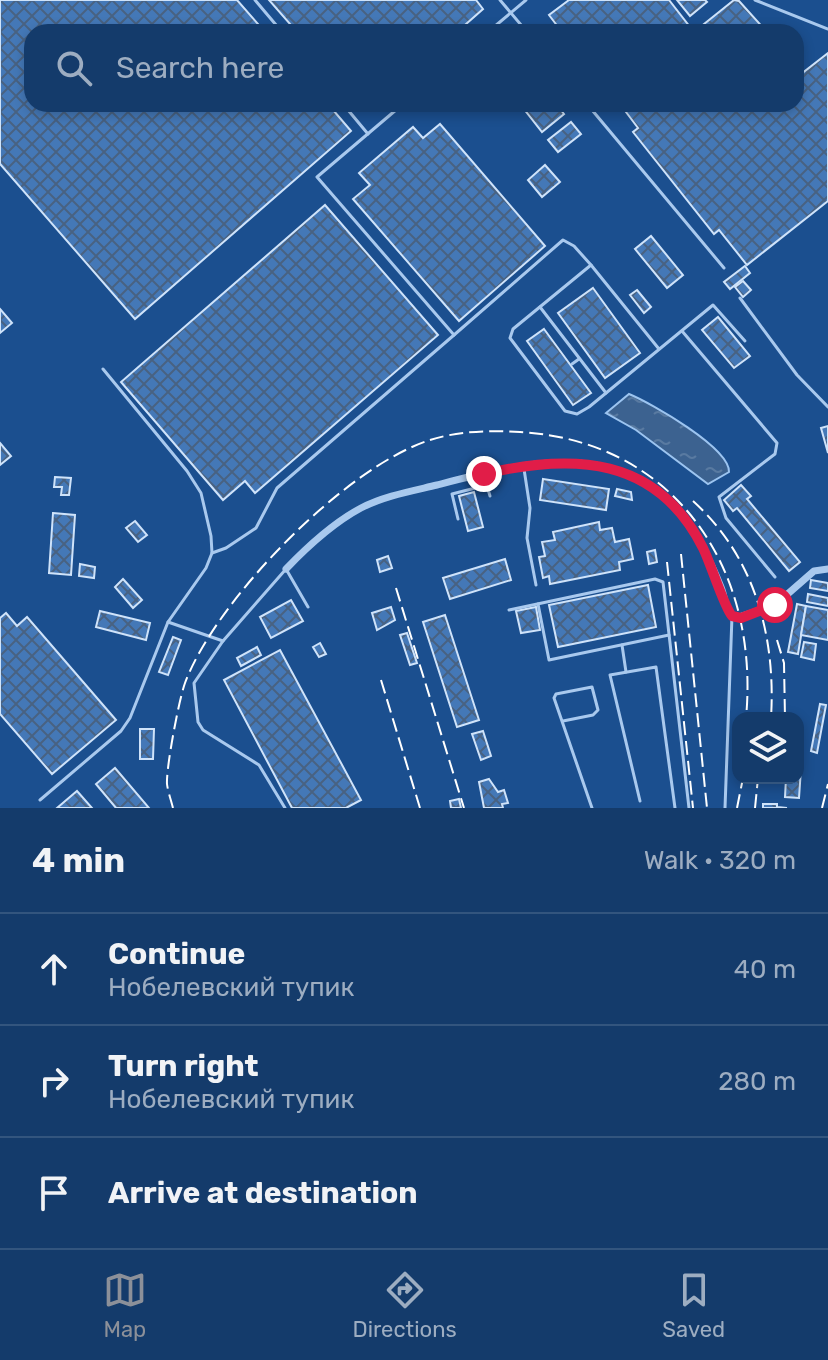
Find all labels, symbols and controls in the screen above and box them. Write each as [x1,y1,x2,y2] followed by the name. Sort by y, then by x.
[24,24,804,112] search box
[52,46,96,90] icon: search
[116,50,284,86] text: Search here
[466,456,502,492] route end
[757,587,793,623] route start
[732,712,804,784] map controls
[732,712,804,784] button: layers
[32,840,125,881] text: 4 min
[644,845,796,876] text: Walk · 320 m
[108,936,245,972] text: Continue
[32,947,76,991] icon: ahead
[734,954,796,985] text: 40 m
[108,972,354,1003] text: Нобелевский тупик
[108,1048,259,1084] text: Turn right
[32,1059,76,1103] icon: right
[718,1066,796,1097] text: 280 m
[108,1084,354,1115] text: Нобелевский тупик
[32,1171,76,1215] icon: arrive
[108,1175,418,1211] text: Arrive at destination
[103,1268,147,1343] tab: Map
[352,1268,457,1343] tab: Directions
[662,1268,725,1343] tab: Saved

